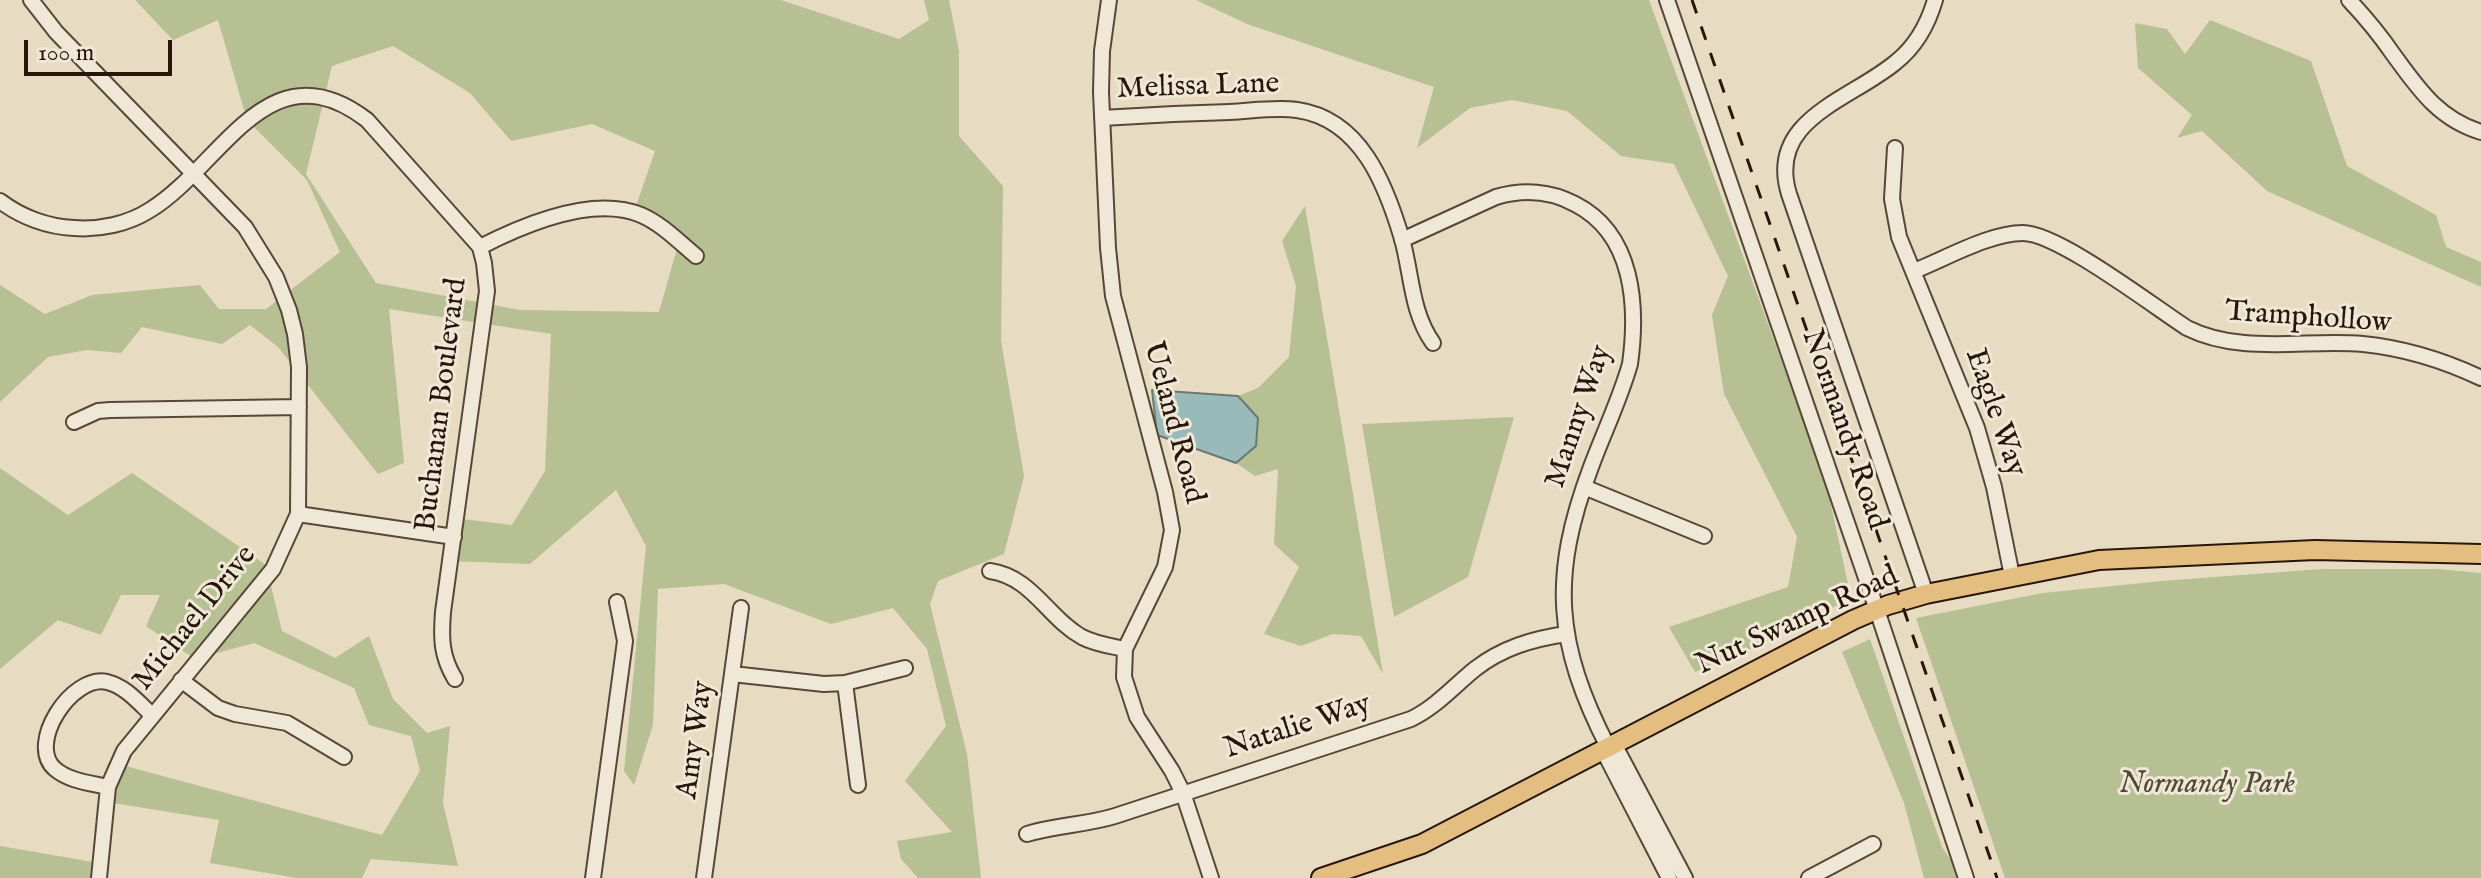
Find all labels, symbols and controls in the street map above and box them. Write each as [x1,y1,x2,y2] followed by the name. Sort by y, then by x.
[28,24,176,74] scale bar
[38,38,94,69] text: 100 m
[1116,67,1280,109] street label: Melissa Lane
[410,276,476,534] street label: Buchanan Boulevard
[2224,295,2392,343] street label: Tramphollow
[1792,325,1894,535] street label: Normandy Road
[1133,338,1211,508] street label: Ueland Road
[1539,341,1621,493] street label: Manny Way
[1955,344,2033,482] street label: Eagle Way
[127,539,265,699] street label: Michael Drive
[1691,559,1905,685] street label: Nut Swamp Road
[671,679,723,801] street label: Amy Way
[1220,687,1376,769] street label: Natalie Way
[2119,768,2295,804] park label: Normandy Park

